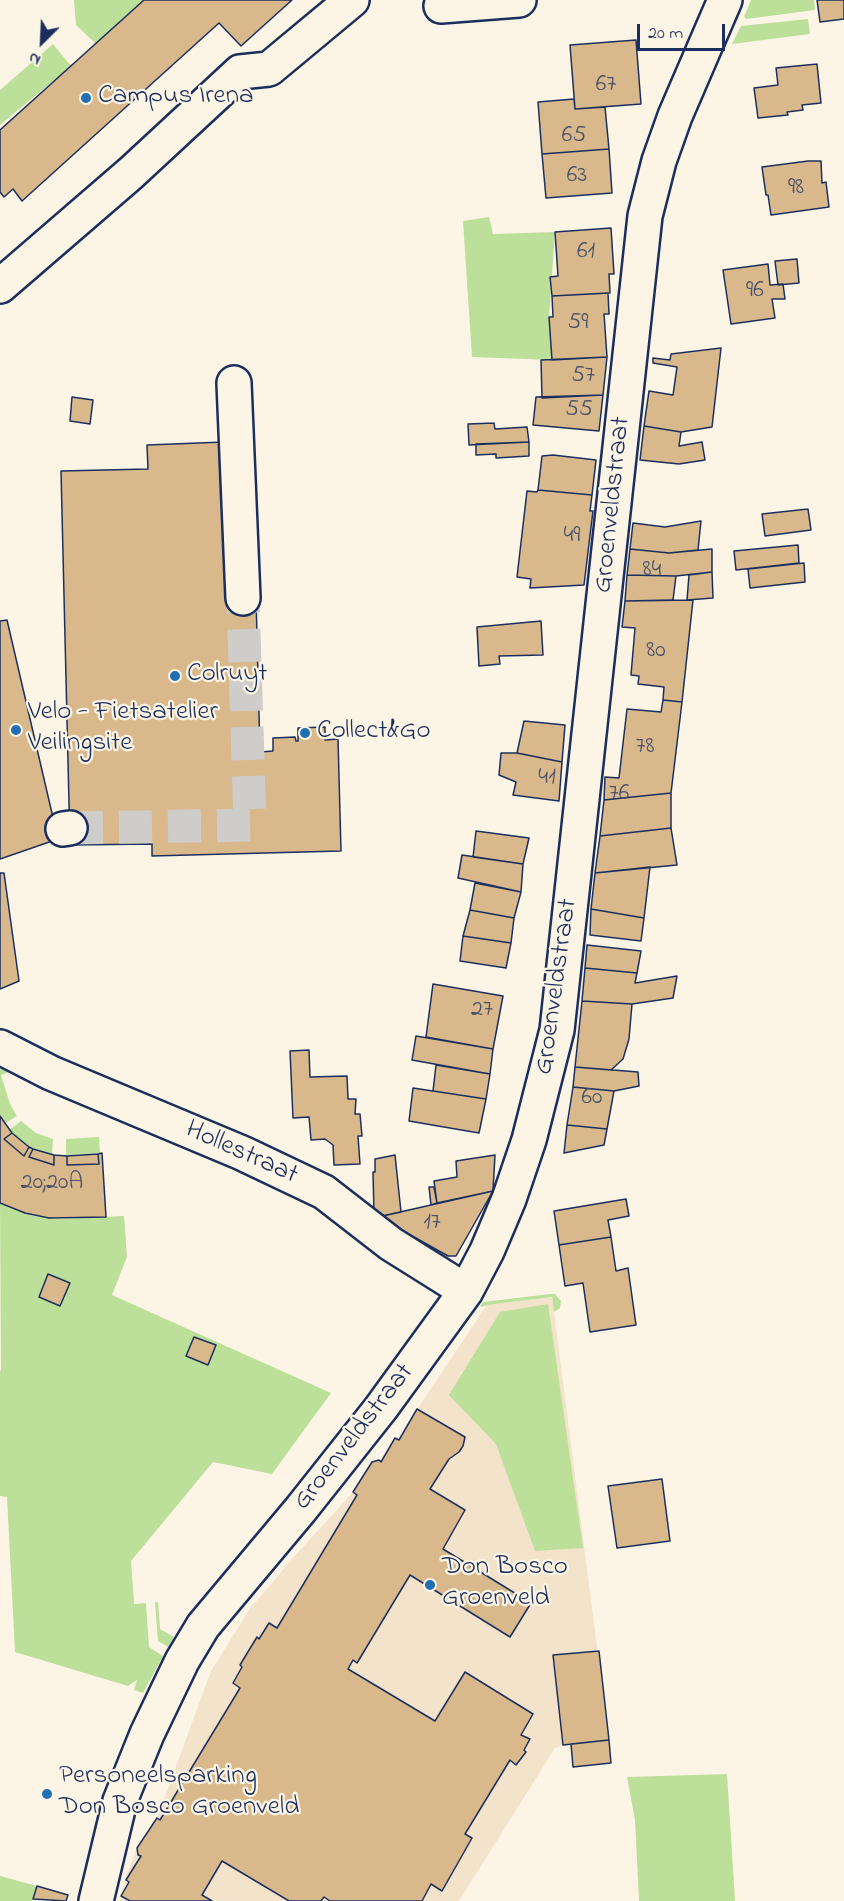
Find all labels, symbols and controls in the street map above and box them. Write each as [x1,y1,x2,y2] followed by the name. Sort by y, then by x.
[12,12,72,72] north arrow
[640,12,728,50] scale bar
[648,21,683,47] text: 20 m
[25,45,44,72] text: N
[596,72,616,100] house number: 67
[98,82,254,114] place label: Campus Irena
[79,91,93,105] marker: Campus Irena
[562,123,586,151] house number: 65
[567,163,587,191] house number: 63
[788,175,804,203] house number: 98
[577,239,595,267] house number: 61
[746,278,764,306] house number: 96
[568,310,588,338] house number: 59
[571,363,595,391] house number: 57
[565,397,593,425] house number: 55
[589,415,639,595] street label: Groenveldstraat
[563,523,581,551] house number: 49
[643,557,661,585] house number: 84
[646,638,666,666] house number: 80
[187,660,267,692] place label: Colruyt
[168,669,182,683] marker: Colruyt
[28,698,218,761] place label: Velo - Fietsatelier Veilingsite
[317,717,431,749] place label: Collect&Go
[9,723,23,737] marker: Velo - Fietsatelier Veilingsite
[298,726,312,740] marker: Collect&Go
[636,734,654,762] house number: 78
[538,765,556,793] house number: 41
[609,781,629,809] house number: 76
[530,897,586,1077] street label: Groenveldstraat
[471,997,493,1025] house number: 27
[582,1085,602,1113] house number: 60
[180,1115,302,1193] street label: Hollestraat
[21,1170,83,1198] house number: 20;20A
[423,1210,441,1238] house number: 17
[288,1358,422,1518] street label: Groenveldstraat
[442,1553,568,1616] place label: Don Bosco Groenveld
[423,1578,437,1592] marker: Don Bosco Groenveld
[59,1762,299,1825] place label: Personeelsparking Don Bosco Groenveld
[40,1787,54,1801] marker: Personeelsparking Don Bosco Groenveld

